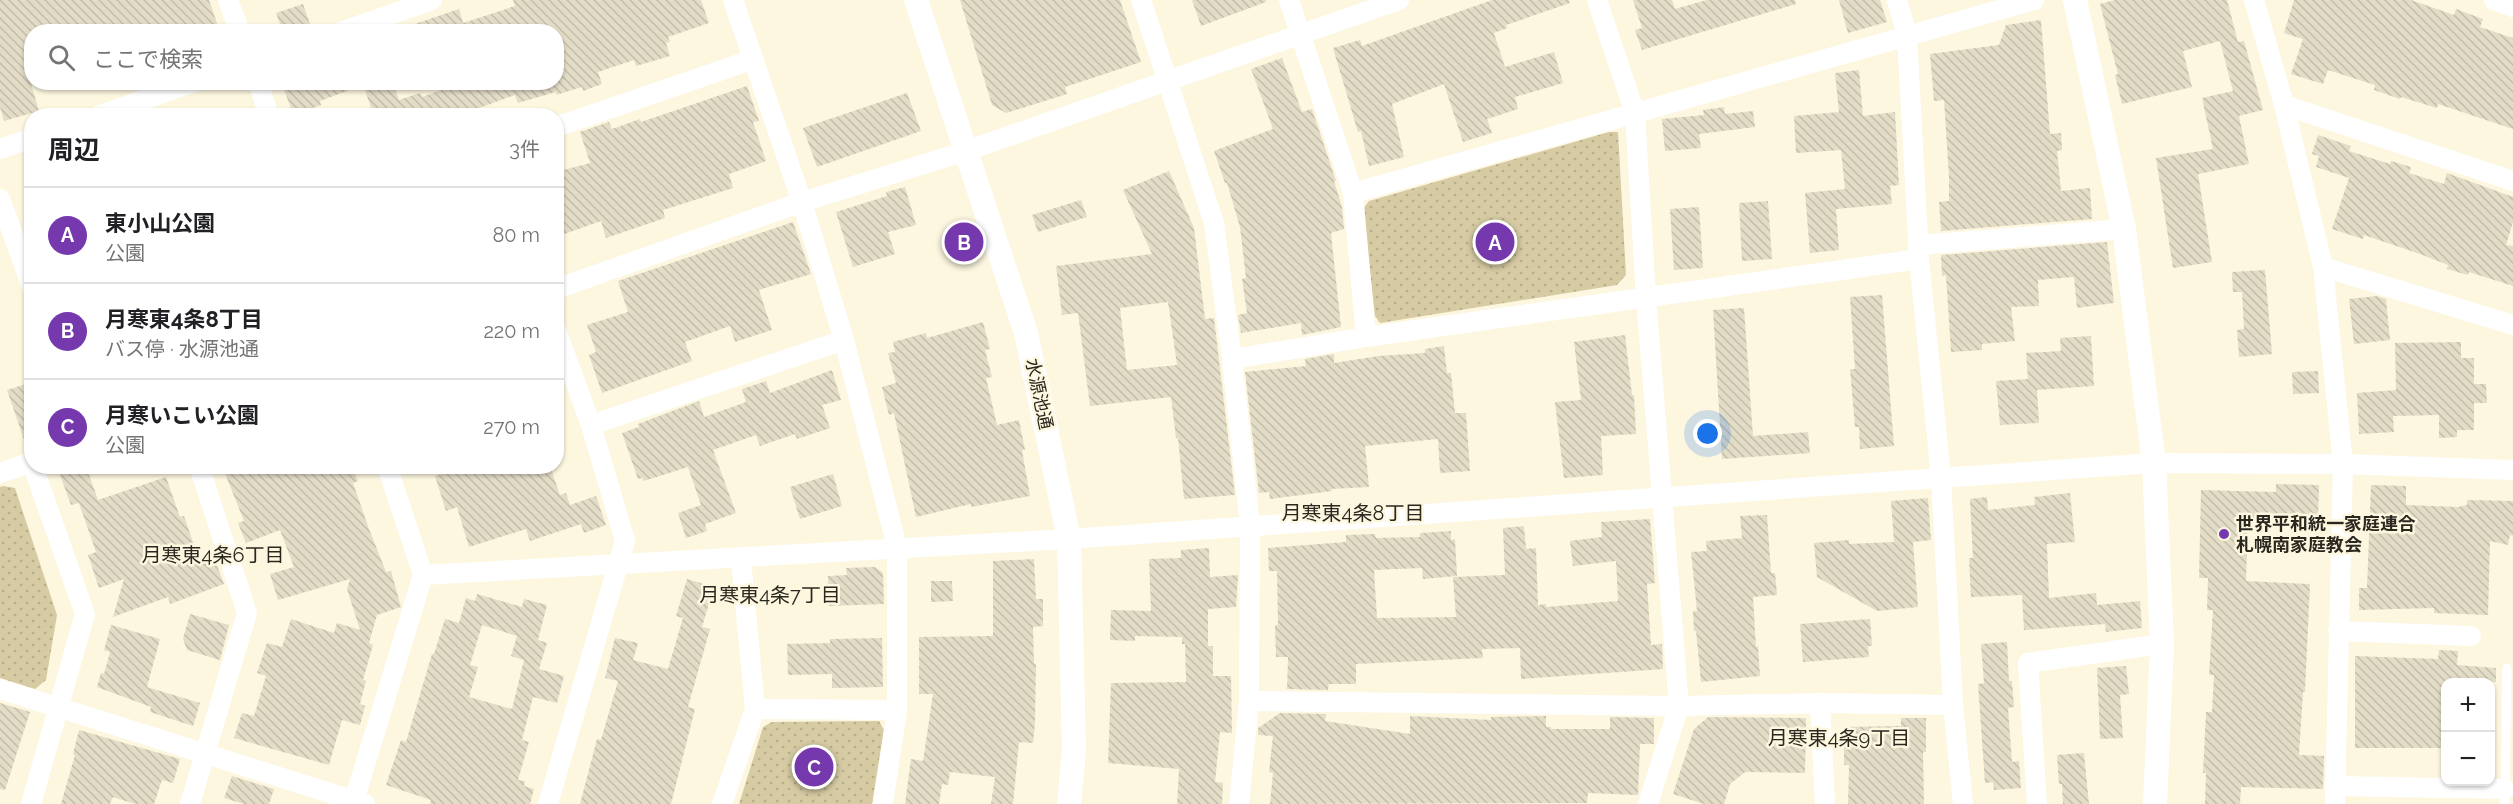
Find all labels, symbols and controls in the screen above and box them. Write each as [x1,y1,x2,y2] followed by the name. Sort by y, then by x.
[24,24,564,90] search box
[45,41,78,74] icon: search
[93,46,203,72] text: ここで検索
[48,135,100,165] text: 周辺
[509,137,540,161] text: 3件
[105,210,215,236] text: 東小山公園
[944,220,984,264] pin: B
[1476,220,1514,264] pin: A
[61,223,74,247] text: A
[492,223,540,247] text: 80 m
[105,241,145,265] text: 公園
[105,306,263,332] text: 月寒東4条8丁目
[61,319,74,343] text: B
[483,319,540,343] text: 220 m
[105,337,259,361] text: バス停 · 水源池通
[1022,356,1057,431] street label: 水源池通
[105,402,259,428] text: 月寒いこい公園
[61,415,74,439] text: C
[483,415,540,439] text: 270 m
[1693,419,1722,448] your location
[105,433,145,457] text: 公園
[1282,501,1424,525] district label: 月寒東4条8丁目
[2236,513,2416,555] place label: 世界平和統一家庭連合 札幌南家庭教会
[2217,527,2231,541] marker: 世界平和統一家庭連合 札幌南家庭教会
[142,543,284,567] district label: 月寒東4条6丁目
[699,583,841,607] district label: 月寒東4条7丁目
[2441,678,2495,786] map controls
[2441,678,2495,732] button: +
[1768,726,1910,750] district label: 月寒東4条9丁目
[2441,732,2495,786] button: −
[794,744,834,789] pin: C

